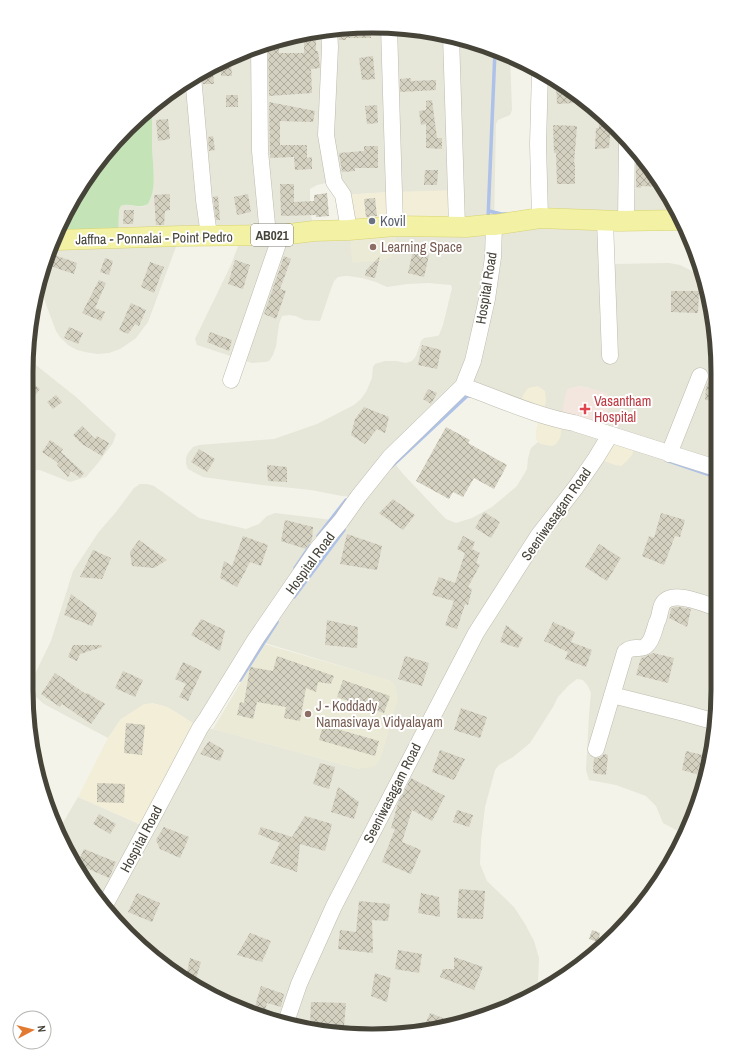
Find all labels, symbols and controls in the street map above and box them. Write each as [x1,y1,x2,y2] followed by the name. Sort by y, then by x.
[380,212,406,230] place label: Kovil
[367,216,377,226] marker: Kovil
[251,224,293,246] road number: AB021
[75,228,233,248] street label: Jaffna - Ponnalai - Point Pedro
[381,238,462,256] place label: Learning Space
[368,242,378,252] marker: Learning Space
[471,251,501,325] street label: Hospital Road
[594,392,651,426] place label: Vasantham Hospital
[579,403,591,415] marker: Vasantham Hospital
[517,464,595,564] street label: Seeniwasagam Road
[281,528,339,598] street label: Hospital Road
[316,697,443,731] place label: J - Koddady Namasivaya Vidyalayam
[303,709,313,719] marker: J - Koddady Namasivaya Vidyalayam
[359,740,425,846] street label: Seeniwasagam Road
[116,803,166,875] street label: Hospital Road
[12,1010,52,1050] north arrow
[35,1025,49,1033] text: N

